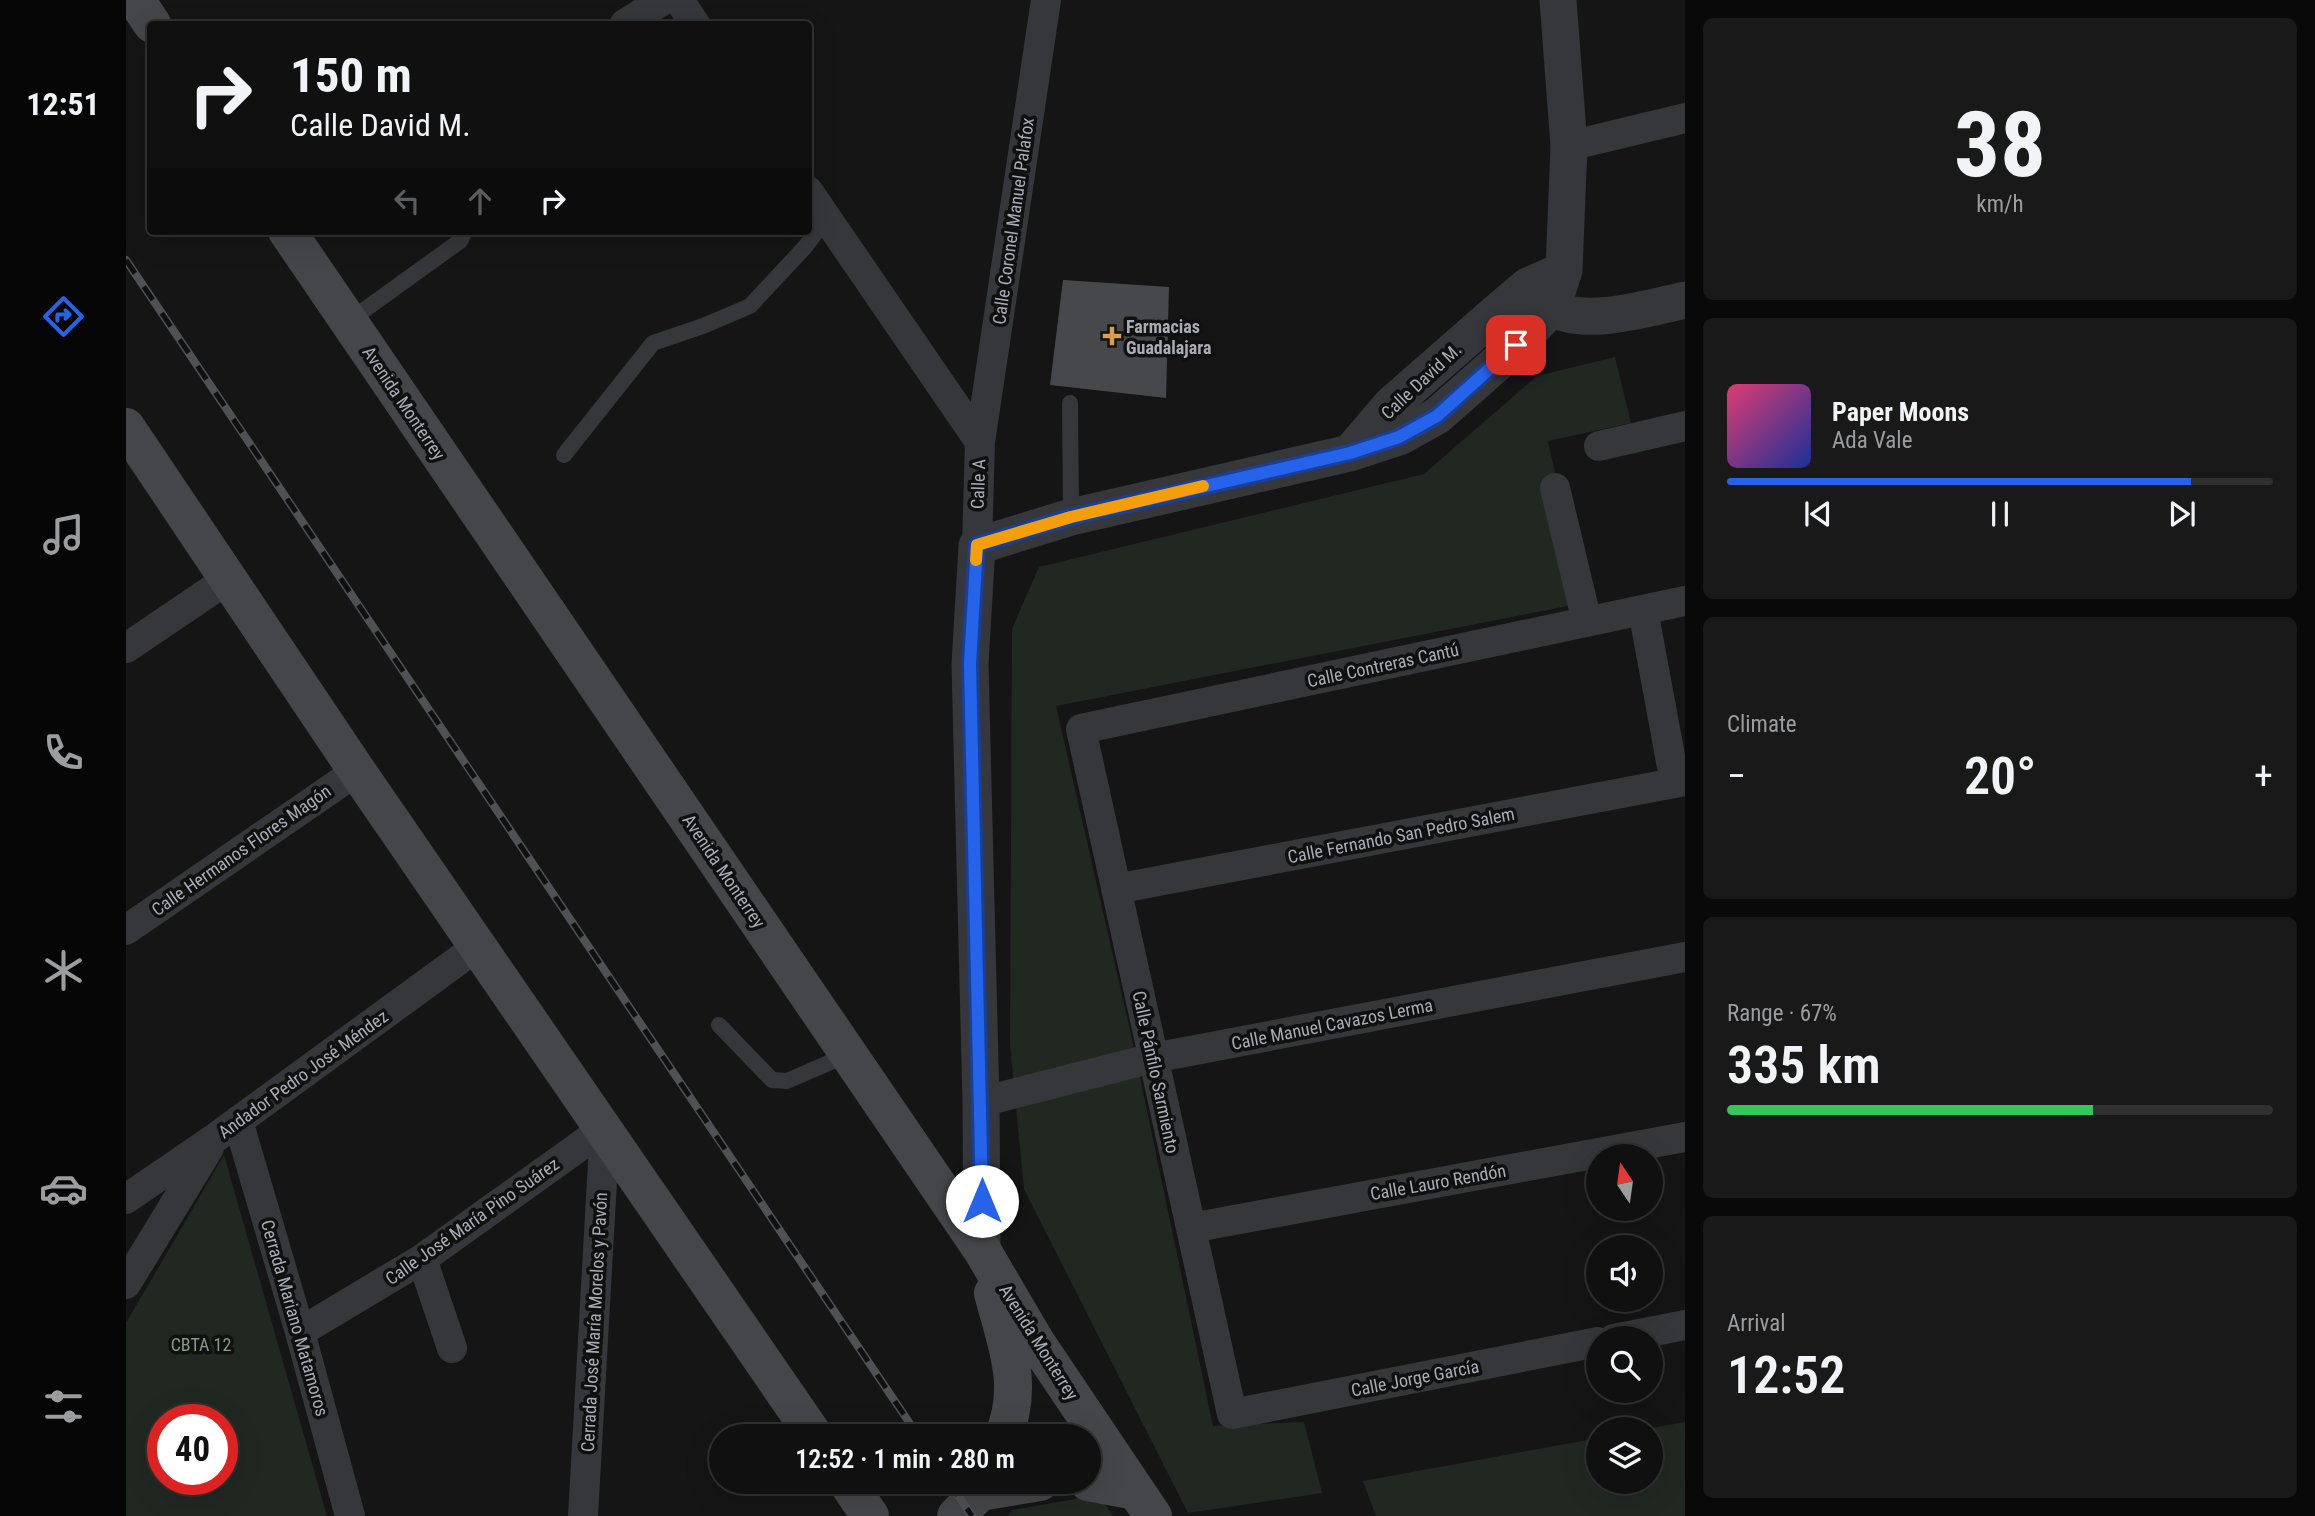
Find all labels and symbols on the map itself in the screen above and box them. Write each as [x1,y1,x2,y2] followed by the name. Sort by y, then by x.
[988,116,1038,326] street label: Calle Coronel Manuel Palafox
[1486,315,1546,375] pin
[1126,316,1211,358] place label: Farmacias Guadalajara
[1104,328,1120,344] marker: Farmacias Guadalajara
[1377,339,1465,423] street label: Calle David M.
[358,342,450,464] street label: Avenida Monterrey
[967,458,989,509] street label: Calle A
[1305,639,1461,691] street label: Calle Contreras Cantú
[147,780,335,920] street label: Calle Hermanos Flores Magón
[1286,803,1516,867] street label: Calle Fernando San Pedro Salem
[678,810,770,932] street label: Avenida Monterrey
[1129,989,1183,1155] street label: Calle Pánfilo Sarmiento
[1230,994,1434,1054] street label: Calle Manuel Cavazos Lerma
[214,1005,392,1143] street label: Andador Pedro José Méndez
[1586,1144,1662,1222] north arrow
[381,1153,563,1289] street label: Calle José María Pino Suárez
[1369,1160,1507,1204] street label: Calle Lauro Rendón
[945,1164,1019,1238] position arrow
[577,1192,611,1452] street label: Cerrada José María Morelos y Pavón
[257,1217,333,1419] street label: Cerrada Mariano Matamoros
[995,1280,1083,1404] street label: Avenida Monterrey
[171,1334,231,1355] park label: CBTA 12
[1349,1355,1481,1401] street label: Calle Jorge García
[147,1404,238,1495] speed limit sign: 40

